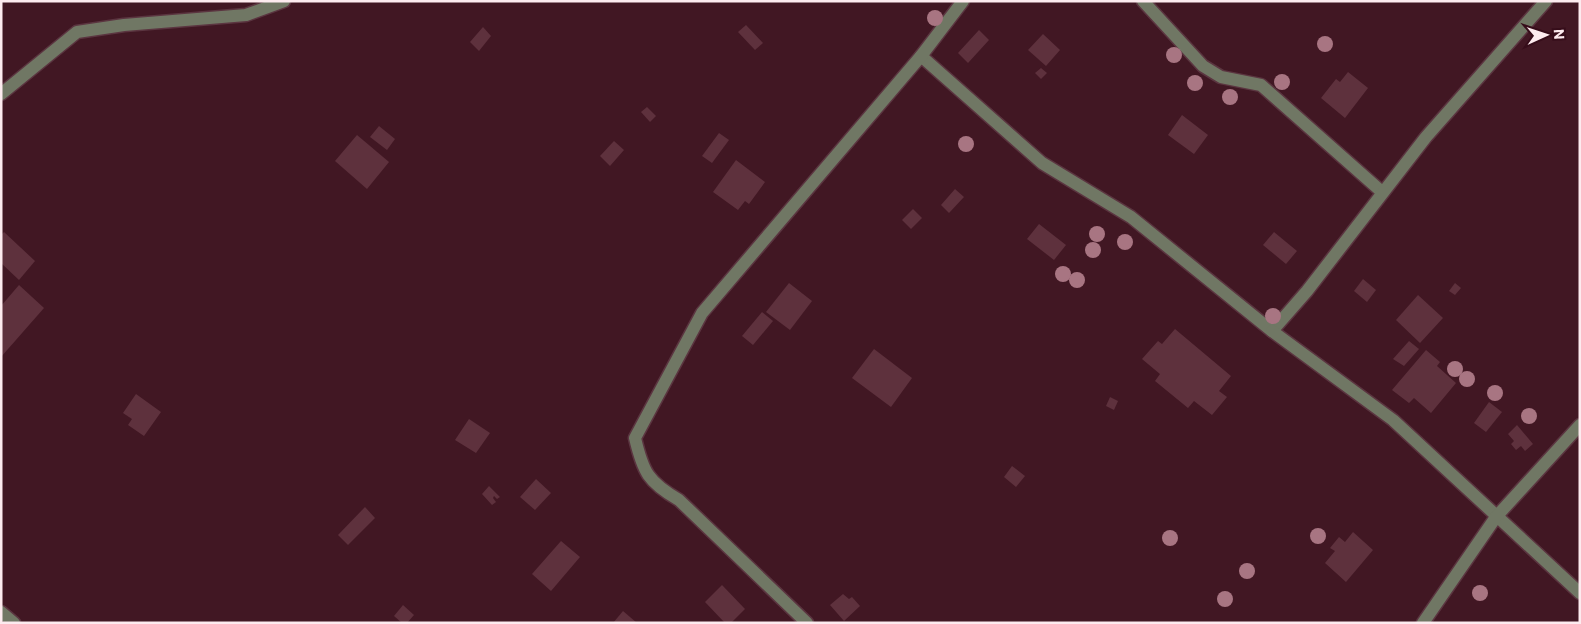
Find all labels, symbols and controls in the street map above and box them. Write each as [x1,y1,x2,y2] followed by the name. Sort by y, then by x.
[1521,10,1571,60] north arrow
[1551,29,1568,40] text: N

